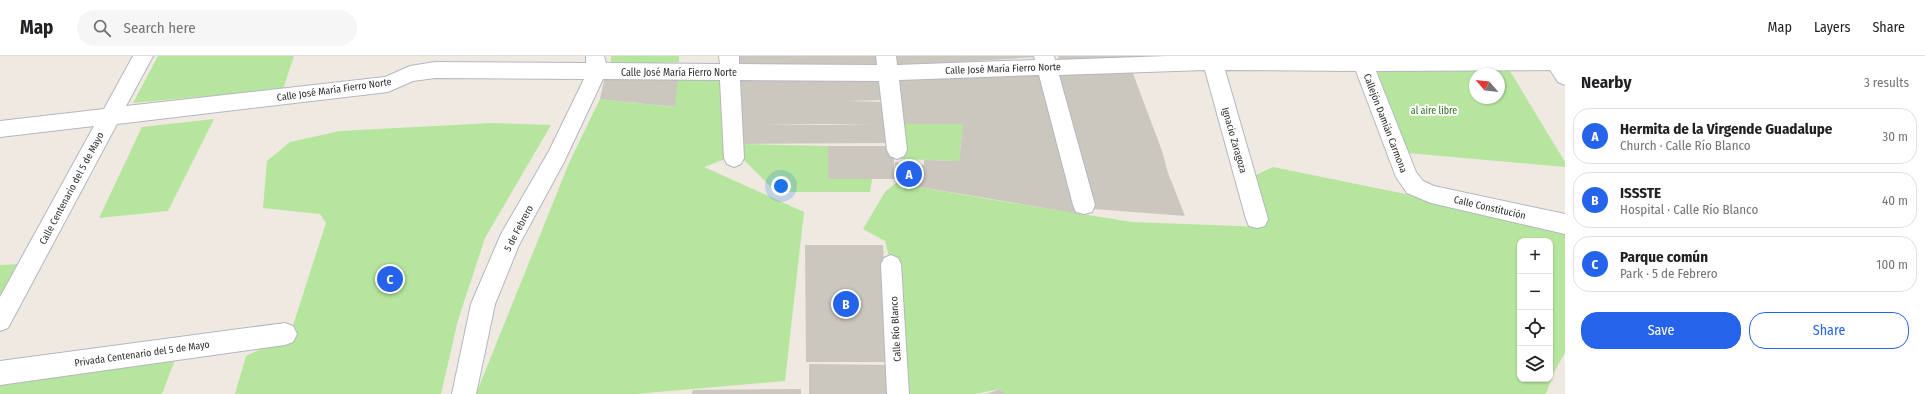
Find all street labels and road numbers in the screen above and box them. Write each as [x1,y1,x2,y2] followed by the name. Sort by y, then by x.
[945,60,1061,77] street label: Calle José María Fierro Norte
[621,66,737,79] street label: Calle José María Fierro Norte
[1361,72,1410,175] street label: Callejón Damián Carmona
[276,75,392,104] street label: Calle José María Fierro Norte
[1219,106,1249,175] street label: Ignacio Zaragoza
[37,130,107,247] street label: Calle Centenario del 5 de Mayo
[1453,194,1527,222] street label: Calle Constitución
[502,203,536,254] street label: 5 de Febrero
[887,296,904,362] street label: Calle Río Blanco
[74,339,210,369] street label: Privada Centenario del 5 de Mayo

